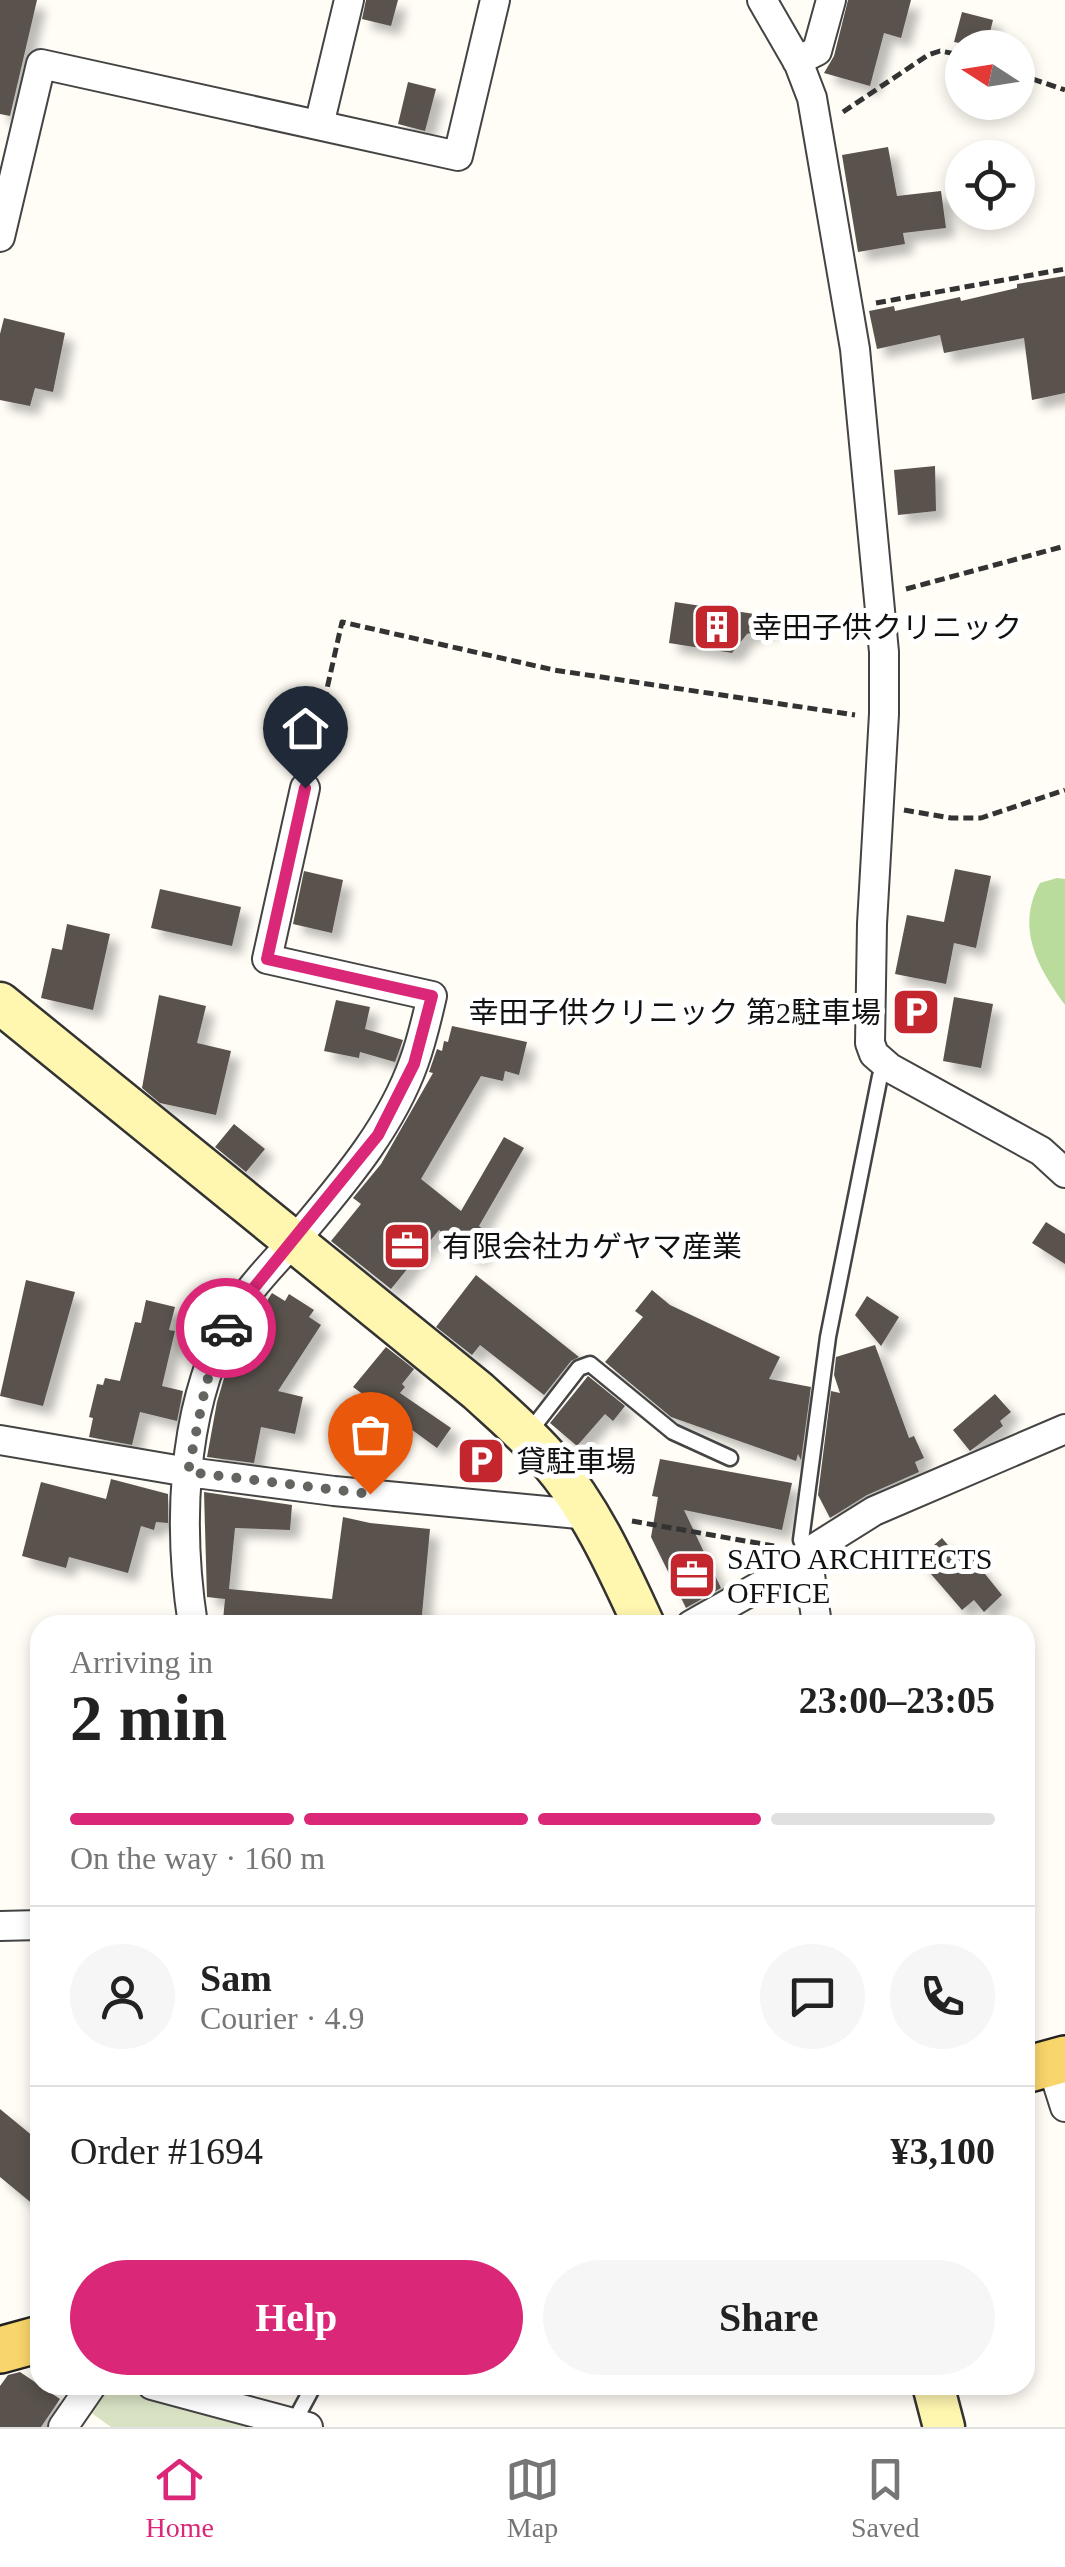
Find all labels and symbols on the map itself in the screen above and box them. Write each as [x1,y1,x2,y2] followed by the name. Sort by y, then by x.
[945,30,1035,120] north arrow
[691,601,743,653] building icon: 幸田子供クリニック
[752,611,1022,644] place label: 幸田子供クリニック
[263,686,348,789] pin
[890,986,942,1038] parking icon: 幸田子供クリニック 第2駐車場
[469,996,881,1029] place label: 幸田子供クリニック 第2駐車場
[381,1220,433,1272] office icon: 有限会社カゲヤマ産業
[442,1230,742,1263] place label: 有限会社カゲヤマ産業
[176,1278,276,1378] courier
[328,1392,413,1495] pin
[455,1435,507,1487] parking icon: 貸駐車場
[516,1445,636,1478] place label: 貸駐車場
[727,1542,992,1609] place label: SATO ARCHITECTS OFFICE
[666,1549,718,1601] office icon: SATO ARCHITECTS OFFICE

